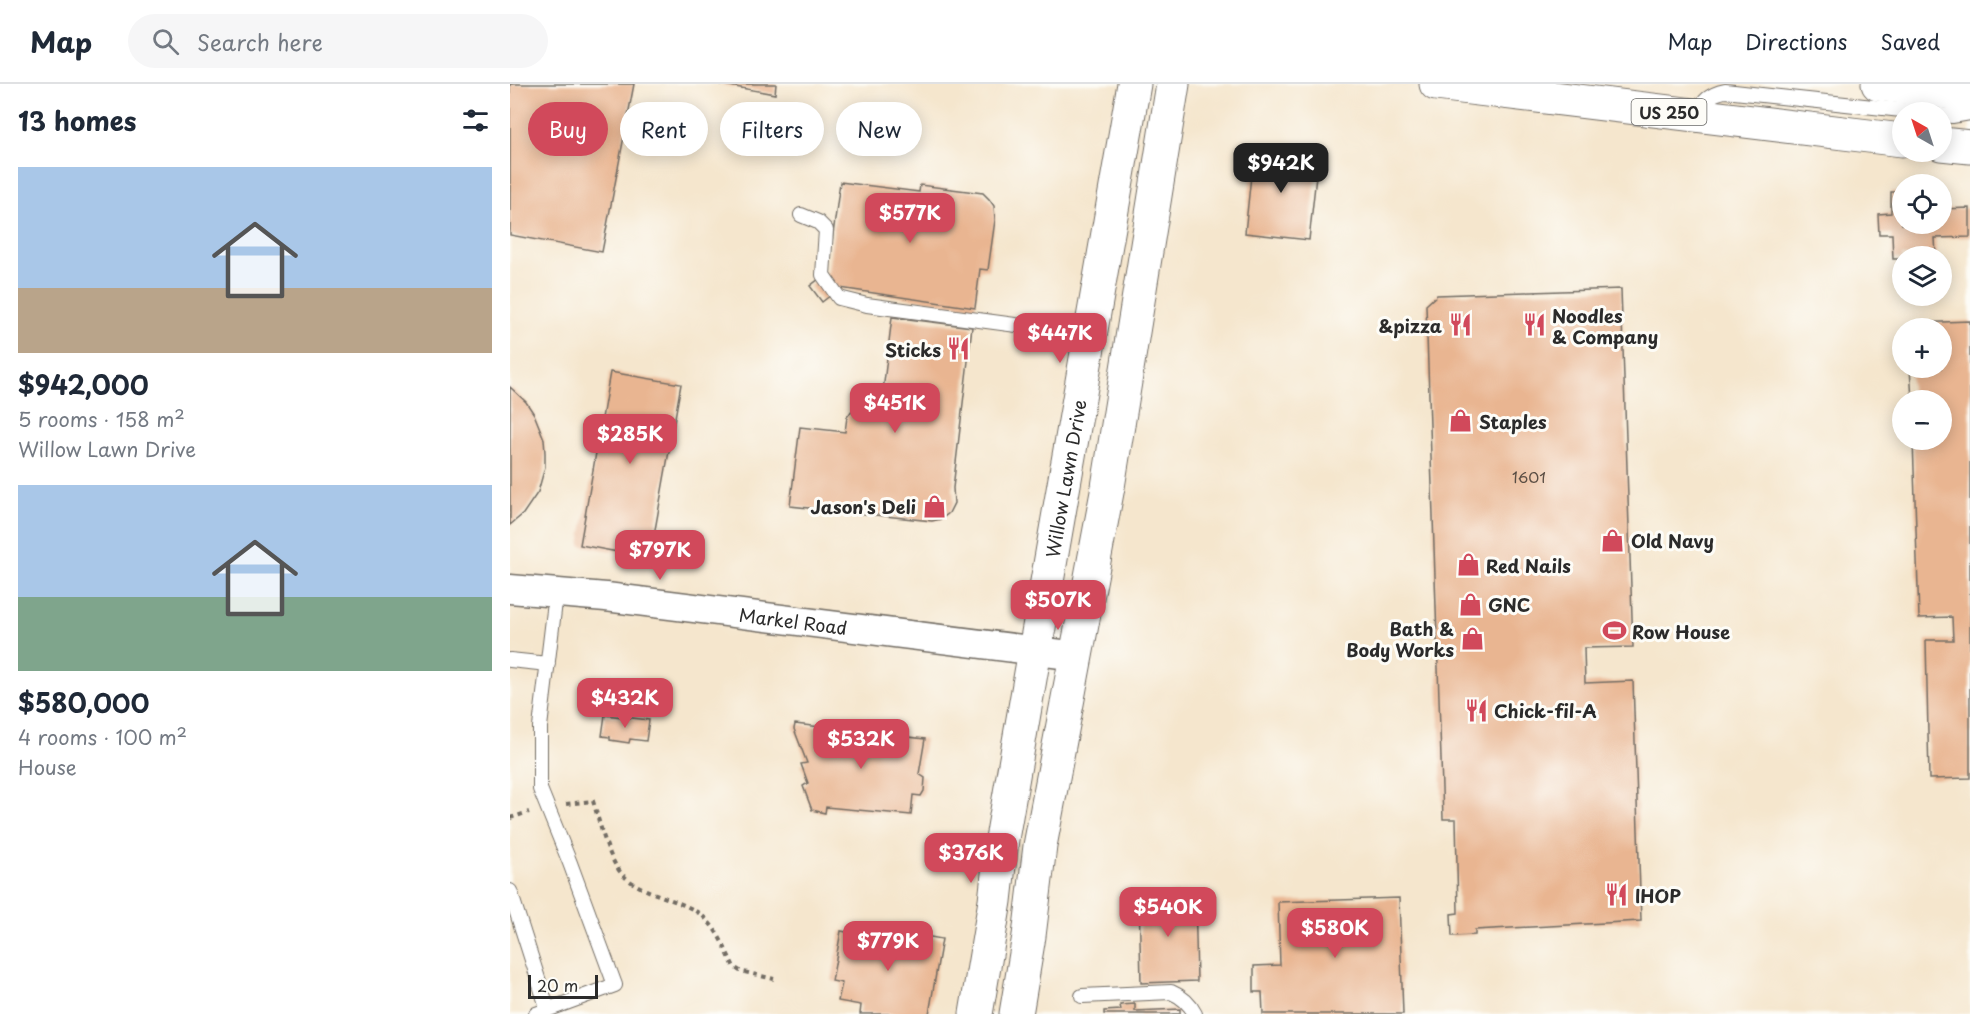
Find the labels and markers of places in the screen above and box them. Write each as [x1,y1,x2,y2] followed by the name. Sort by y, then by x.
[1239,143,1323,194] pin: $942K
[868,193,952,244] pin: $577K
[1552,302,1658,350] place label: Noodles & Company
[1378,312,1442,339] place label: &pizza
[1447,312,1473,338] restaurant icon: &pizza
[1521,312,1547,338] restaurant icon: Noodles & Company
[1018,313,1102,364] pin: $447K
[885,336,941,363] place label: Sticks
[946,336,972,362] restaurant icon: Sticks
[853,383,937,434] pin: $451K
[1448,408,1474,434] shop icon: Staples
[1479,408,1547,435] place label: Staples
[588,414,672,465] pin: $285K
[811,493,916,520] place label: Jason's Deli
[921,493,947,519] shop icon: Jason's Deli
[1600,527,1626,553] shop icon: Old Navy
[1631,527,1714,554] place label: Old Navy
[618,530,702,581] pin: $797K
[1455,552,1481,578] shop icon: Red Nails
[1486,552,1571,579] place label: Red Nails
[1016,580,1100,631] pin: $507K
[1457,591,1483,617] shop icon: GNC
[1488,591,1530,618] place label: GNC
[1346,615,1454,663] place label: Bath & Body Works
[1601,618,1627,644] sports icon: Row House
[1632,618,1730,645] place label: Row House
[1459,625,1485,651] shop icon: Bath & Body Works
[583,678,667,729] pin: $432K
[1463,697,1489,723] restaurant icon: Chick-fil-A
[1494,697,1597,724] place label: Chick-fil-A
[819,719,903,770] pin: $532K
[929,833,1013,884] pin: $376K
[1604,882,1630,908] restaurant icon: IHOP
[1635,882,1681,909] place label: IHOP
[1126,887,1210,938] pin: $540K
[1293,908,1377,959] pin: $580K
[846,921,930,972] pin: $779K

